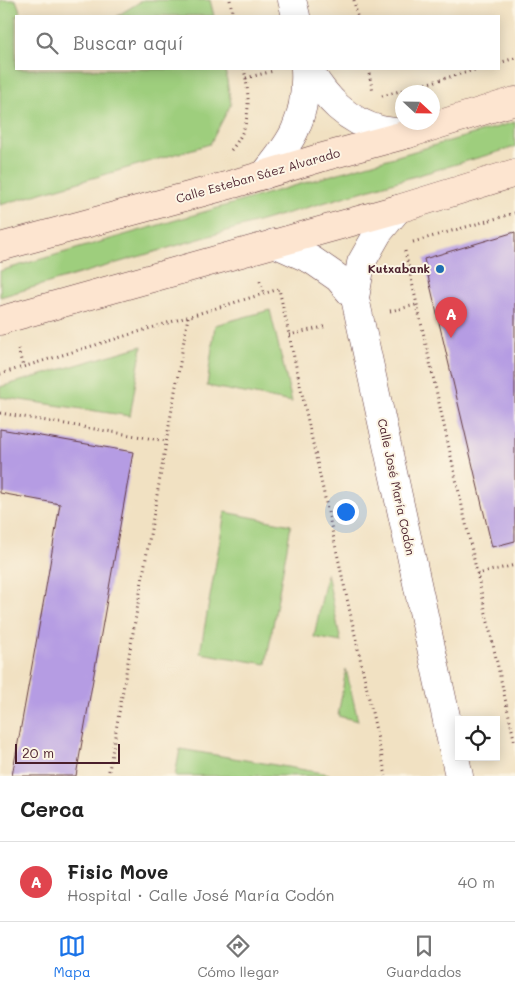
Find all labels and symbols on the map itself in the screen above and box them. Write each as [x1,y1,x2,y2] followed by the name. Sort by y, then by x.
[395,85,440,130] north arrow
[174,144,342,206] street label: Calle Esteban Sáez Alvarado
[368,260,430,276] place label: Kutxabank
[434,263,446,275] marker: Kutxabank
[435,297,467,338] pin: A
[375,417,419,557] street label: Calle José María Codón
[333,499,359,525] your location
[15,741,120,764] scale bar

